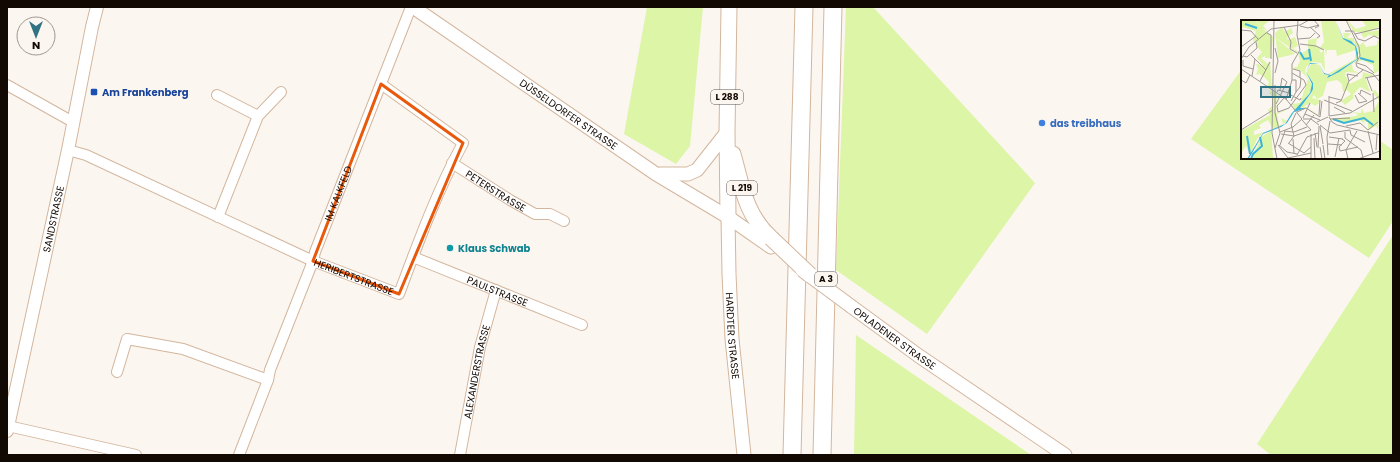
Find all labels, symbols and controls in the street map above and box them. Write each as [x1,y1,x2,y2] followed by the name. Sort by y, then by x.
[16,16,56,56] north arrow
[1241,20,1380,159] inset map
[32,38,40,54] text: N
[516,75,621,154] street label: DÜSSELDORFER STRASSE
[102,85,189,100] place label: Am Frankenberg
[89,87,99,97] marker: Am Frankenberg
[711,90,743,104] road number: L 288
[1050,116,1122,131] place label: das treibhaus
[1037,118,1047,128] marker: das treibhaus
[321,164,356,223] street label: IM KALKFELD
[463,167,529,216] street label: PETERSTRASSE
[727,181,757,195] road number: L 219
[39,184,68,254] street label: SANDSTRASSE
[458,241,531,256] place label: Klaus Schwab
[445,243,455,253] marker: Klaus Schwab
[312,255,396,299] street label: HERIBERTSTRASSE
[464,272,530,310] street label: PAULSTRASSE
[815,272,837,286] road number: A 3
[722,292,743,380] street label: HARDTER STRASSE
[850,303,939,374] street label: OPLADENER STRASSE
[460,323,494,420] street label: ALEXANDERSTRASSE

